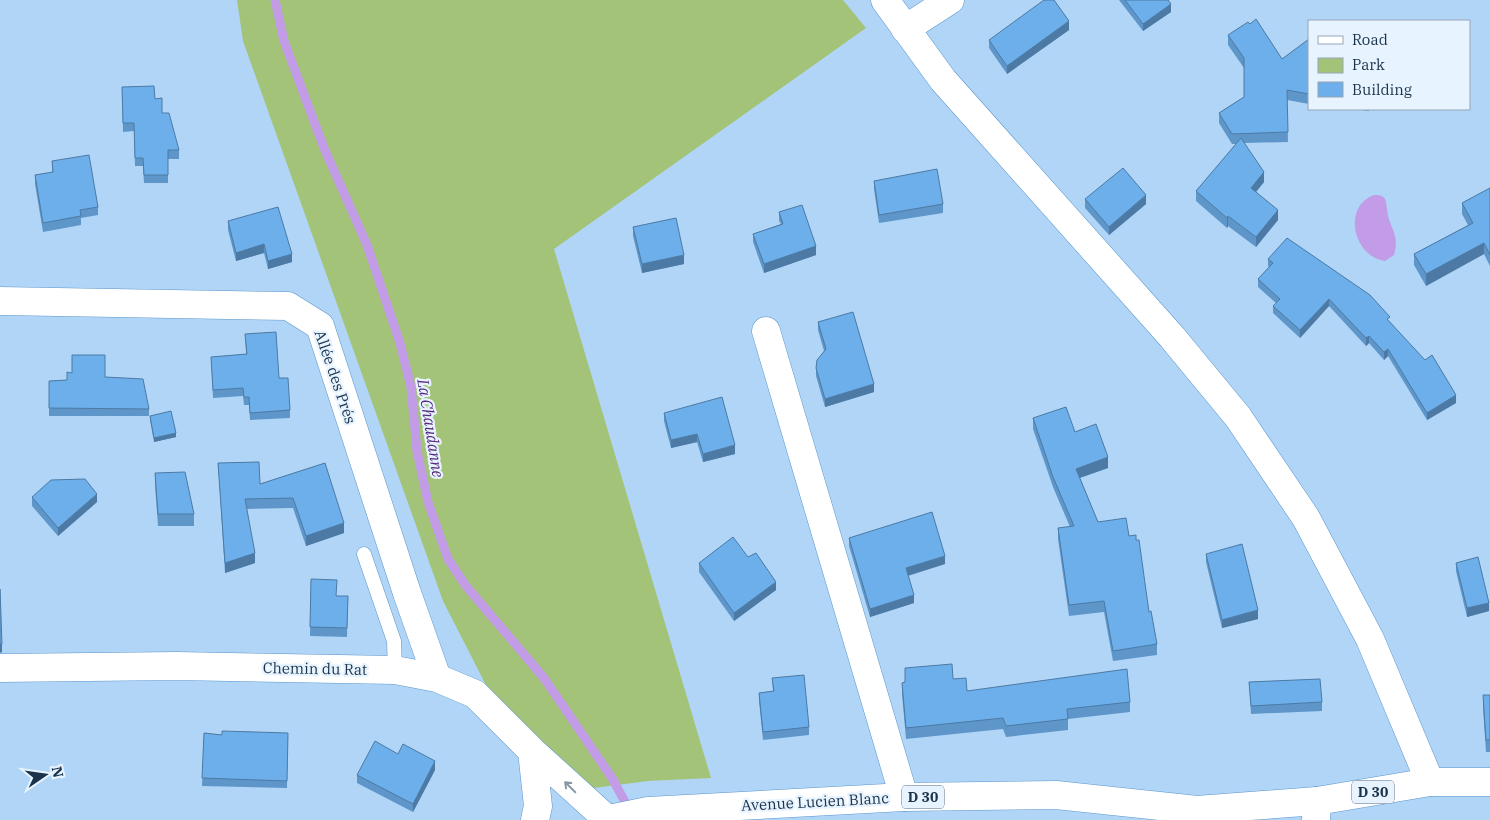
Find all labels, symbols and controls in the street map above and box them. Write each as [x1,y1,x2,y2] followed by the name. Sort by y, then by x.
[1308,20,1470,110] legend
[1352,30,1388,49] text: Road
[1352,55,1385,74] text: Park
[1352,80,1412,99] text: Building
[311,327,360,426] street label: Allée des Prés
[413,376,449,479] water label: La Chaudanne
[263,658,367,679] street label: Chemin du Rat
[20,750,70,800] north arrow
[48,765,68,779] text: N
[1352,780,1394,804] road number: D 30
[564,781,577,793] one-way arrow
[902,786,944,809] road number: D 30
[741,788,890,815] street label: Avenue Lucien Blanc

